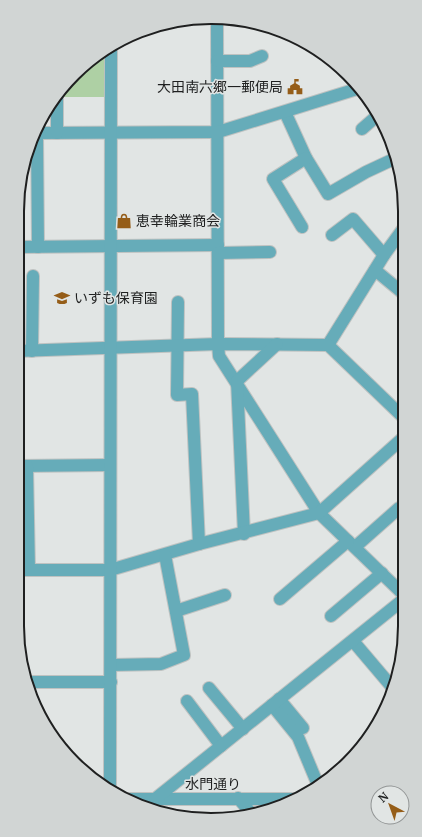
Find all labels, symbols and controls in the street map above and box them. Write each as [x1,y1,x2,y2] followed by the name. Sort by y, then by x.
[157,78,283,96] place label: 大田南六郷一郵便局
[286,78,304,96] public building icon: 大田南六郷一郵便局
[115,212,133,230] shop icon: 恵幸輪業商会
[136,212,220,230] place label: 恵幸輪業商会
[53,289,71,307] school or university icon: いずも保育園
[74,289,158,307] place label: いずも保育園
[185,775,241,793] street label: 水門通り
[370,785,410,825] north arrow
[376,789,392,806] text: N

